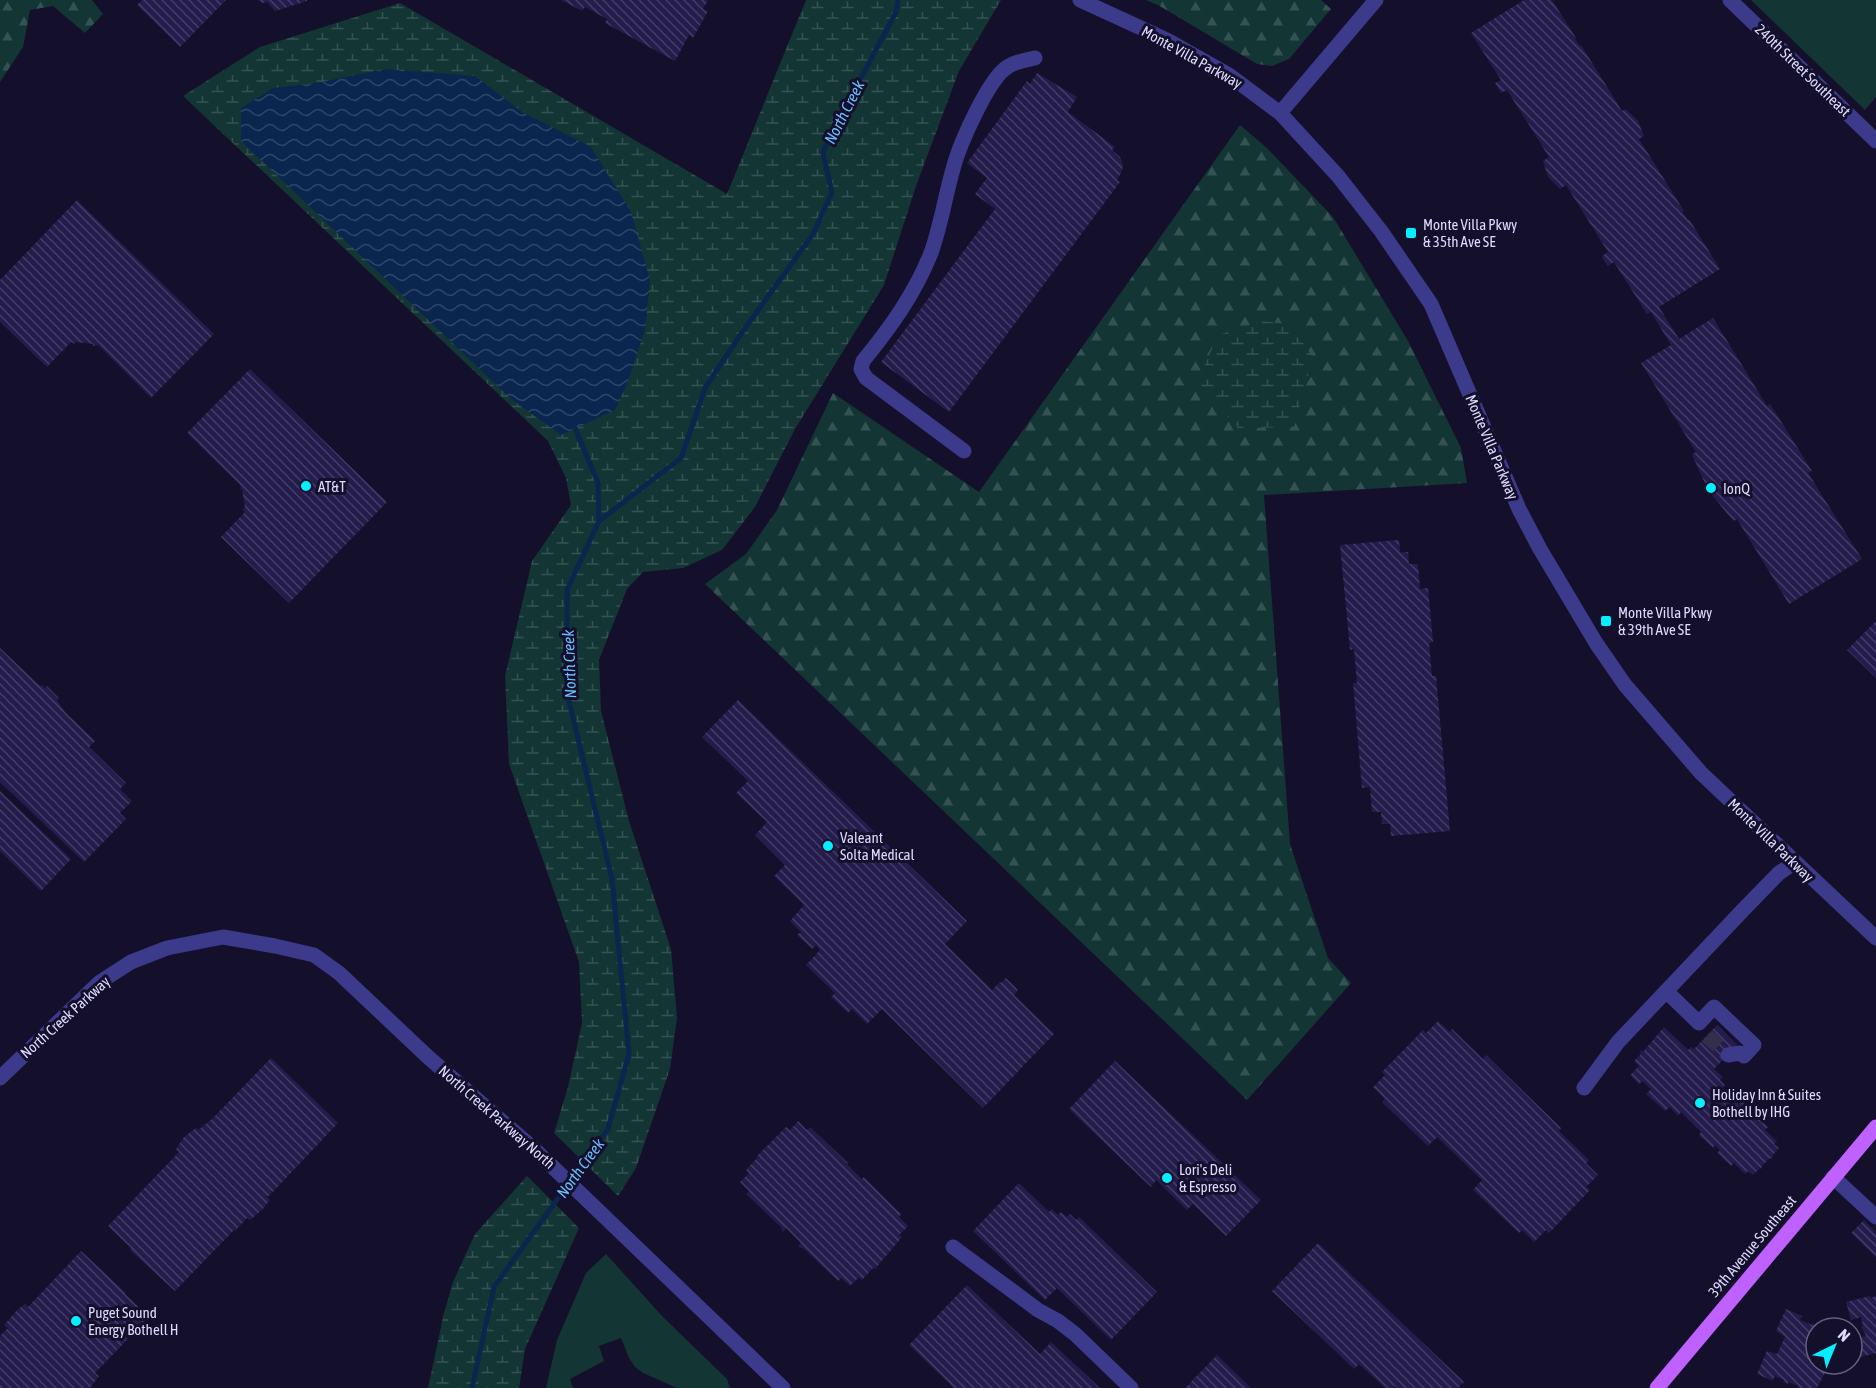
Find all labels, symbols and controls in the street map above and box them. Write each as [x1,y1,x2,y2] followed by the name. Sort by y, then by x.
[1752,20,1854,120] street label: 240th Street Southeast
[1139,22,1245,92] street label: Monte Villa Parkway
[820,76,868,147] water label: North Creek
[1423,216,1517,250] place label: Monte Villa Pkwy & 35th Ave SE
[1404,226,1418,240] marker: Monte Villa Pkwy & 35th Ave SE
[1462,392,1522,502] street label: Monte Villa Parkway
[318,478,346,495] place label: AT&T
[299,479,313,493] marker: AT&T
[1723,480,1750,497] place label: IonQ
[1704,481,1718,495] marker: IonQ
[1618,604,1712,638] place label: Monte Villa Pkwy & 39th Ave SE
[1599,614,1613,628] marker: Monte Villa Pkwy & 39th Ave SE
[559,628,579,699] water label: North Creek
[1725,795,1817,885] street label: Monte Villa Parkway
[840,829,915,863] place label: Valeant Solta Medical
[821,839,835,853] marker: Valeant Solta Medical
[17,972,113,1062] street label: North Creek Parkway
[436,1062,558,1172] street label: North Creek Parkway North
[1712,1086,1821,1120] place label: Holiday Inn & Suites Bothell by IHG
[1693,1096,1707,1110] marker: Holiday Inn & Suites Bothell by IHG
[553,1134,608,1201] water label: North Creek
[1179,1161,1237,1195] place label: Lori's Deli & Espresso
[1160,1171,1174,1185] marker: Lori's Deli & Espresso
[1705,1192,1799,1300] street label: 39th Avenue Southeast
[88,1304,178,1338] place label: Puget Sound Energy Bothell H
[69,1314,83,1328] marker: Puget Sound Energy Bothell H
[1804,1316,1864,1376] north arrow
[1835,1325,1854,1345] text: N

